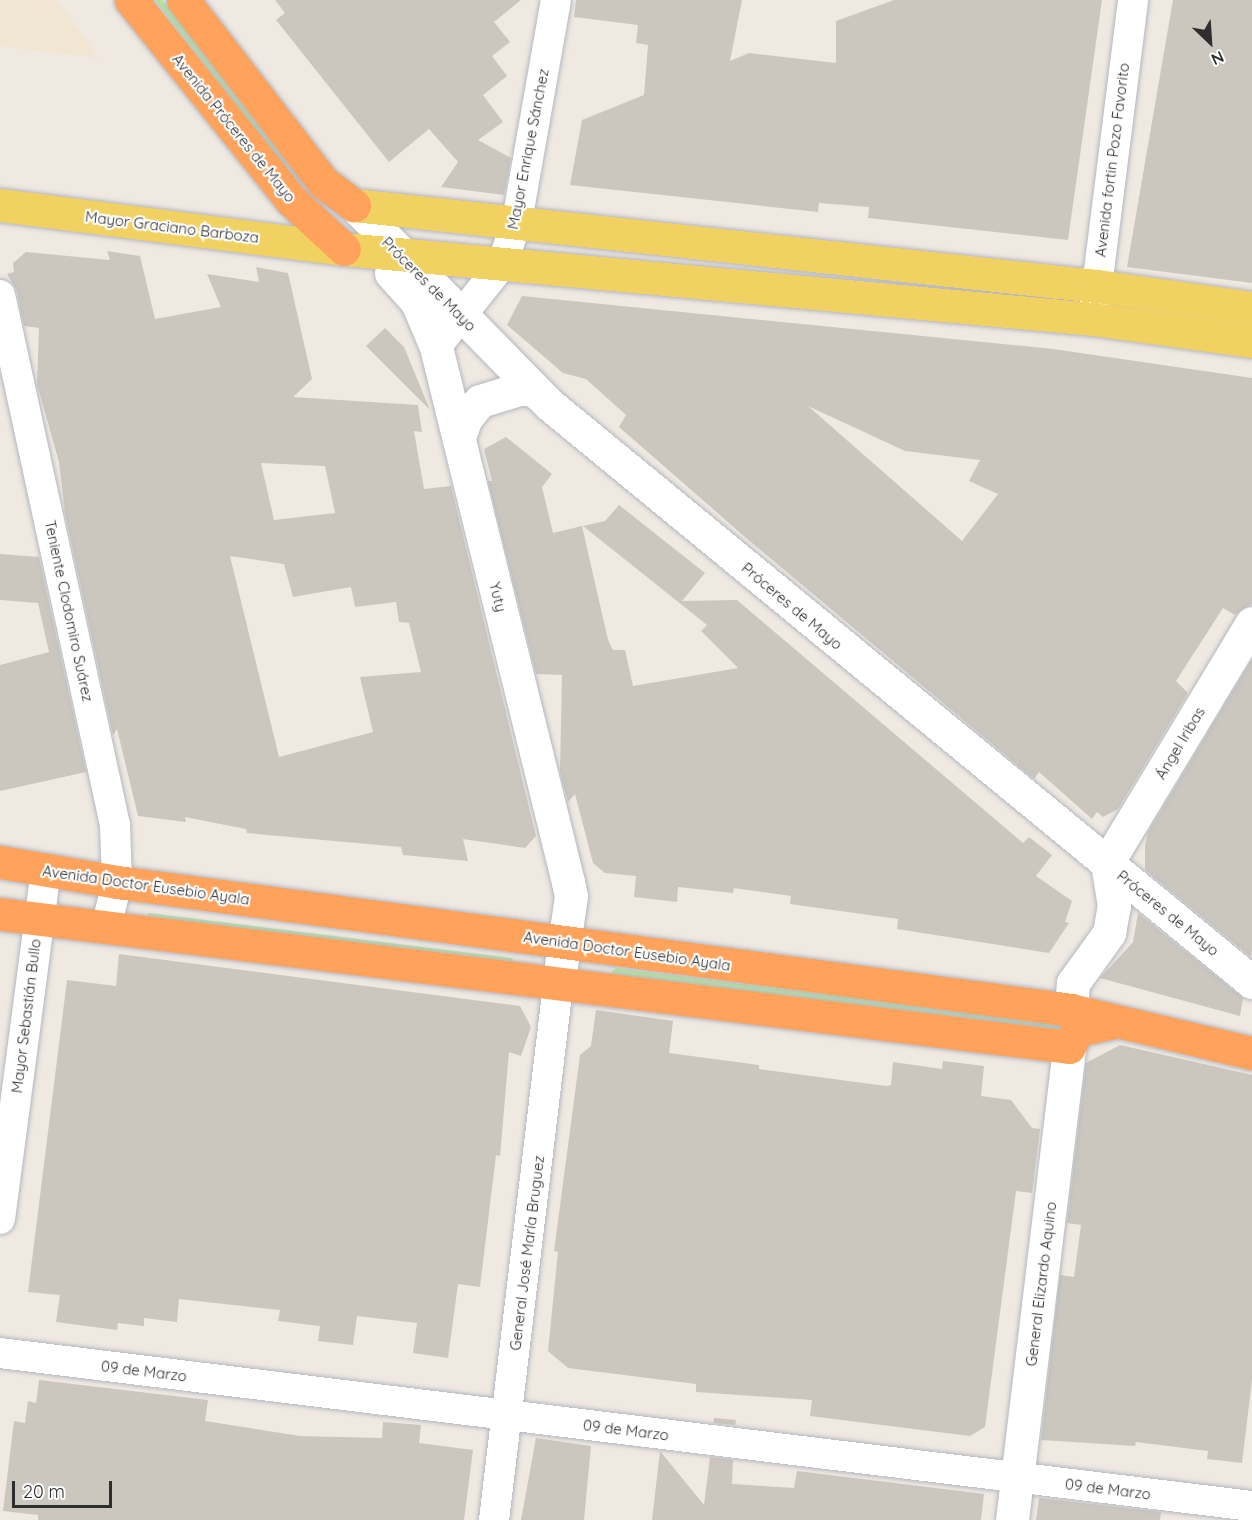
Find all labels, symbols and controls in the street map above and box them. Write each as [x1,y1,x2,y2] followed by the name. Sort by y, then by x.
[1180,12,1240,72] north arrow
[1208,47,1227,70] text: N
[169,50,299,206] street label: Avenida Próceres de Mayo
[1091,62,1133,258] street label: Avenida fortin Pozo Favorito
[504,67,552,231] street label: Mayor Enrique Sánchez
[84,207,260,247] street label: Mayor Graciano Barboza
[378,233,480,335] street label: Próceres de Mayo
[41,519,97,703] street label: Teniente Clodomiro Suárez
[738,559,846,653] street label: Próceres de Mayo
[486,580,510,614] street label: Yuty
[1151,703,1209,783] street label: Ángel Iribas
[41,862,251,908] street label: Avenida Doctor Eusebio Ayala
[1113,866,1223,960] street label: Próceres de Mayo
[522,928,732,974] street label: Avenida Doctor Eusebio Ayala
[8,938,44,1094] street label: Mayor Sebastián Bullo
[506,1154,548,1352] street label: General José María Bruguez
[1022,1201,1060,1367] street label: General Elizardo Aquino
[100,1357,188,1385] street label: 09 de Marzo
[582,1416,670,1444] street label: 09 de Marzo
[15,1469,116,1507] scale bar
[1064,1475,1152,1503] street label: 09 de Marzo
[23,1480,65,1503] text: 20 m

